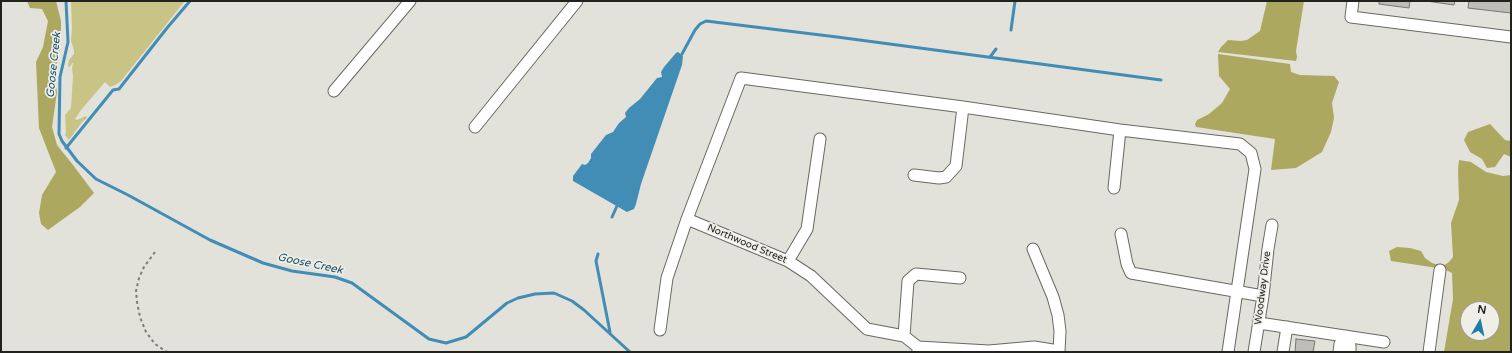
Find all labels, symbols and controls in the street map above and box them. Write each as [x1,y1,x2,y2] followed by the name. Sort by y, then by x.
[44,31,64,99] water label: Goose Creek
[705,222,789,266] street label: Northwood Street
[1253,250,1273,326] street label: Woodway Drive
[276,251,344,277] water label: Goose Creek
[1460,301,1500,341] north arrow
[1476,303,1487,317] text: N

